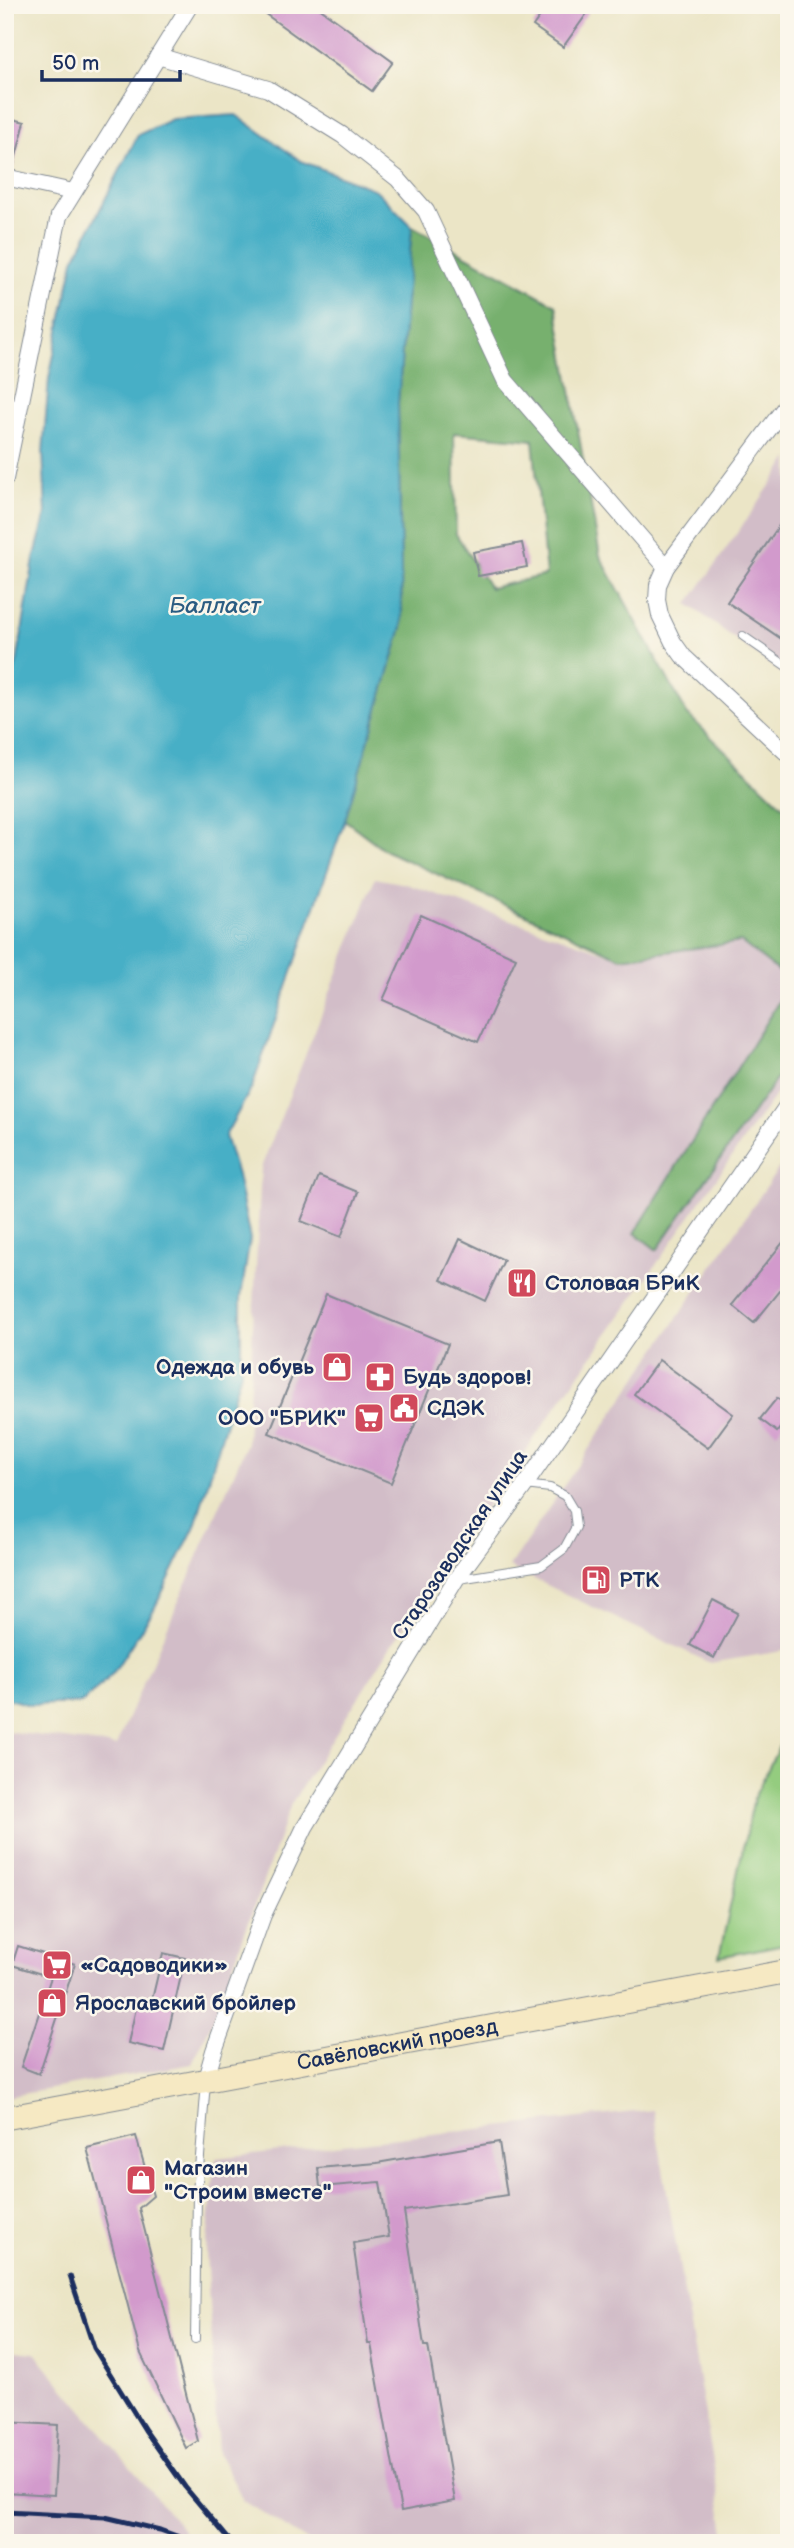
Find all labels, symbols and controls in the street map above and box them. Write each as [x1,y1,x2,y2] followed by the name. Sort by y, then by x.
[42,38,180,82] scale bar
[52,51,99,76] text: 50 m
[169,592,262,620] water label: Балласт
[505,1266,539,1300] restaurant icon: Столовая БРиК
[545,1271,700,1296] place label: Столовая БРиК
[320,1350,354,1384] shop icon: Одежда и обувь
[156,1355,314,1380] place label: Одежда и обувь
[363,1360,397,1394] pharmacy icon: Будь здоров!
[403,1365,531,1390] place label: Будь здоров!
[387,1391,421,1425] public building icon: СДЭК
[427,1396,485,1421] place label: СДЭК
[352,1401,386,1435] supermarket icon: ООО "БРИК"
[218,1406,346,1431] place label: ООО "БРИК"
[387,1445,533,1645] street label: Старозаводская улица
[579,1563,613,1597] fuel station icon: РТК
[619,1568,660,1593] place label: РТК
[40,1948,74,1982] supermarket icon: «Садоводики»
[80,1953,228,1978] place label: «Садоводики»
[35,1986,69,2020] shop icon: Ярославский бройлер
[75,1991,296,2016] place label: Ярославский бройлер
[295,2013,500,2076] street label: Савёловский проезд
[164,2156,332,2205] place label: Магазин "Строим вместе"
[124,2163,158,2197] shop icon: Магазин "Строим вместе"

